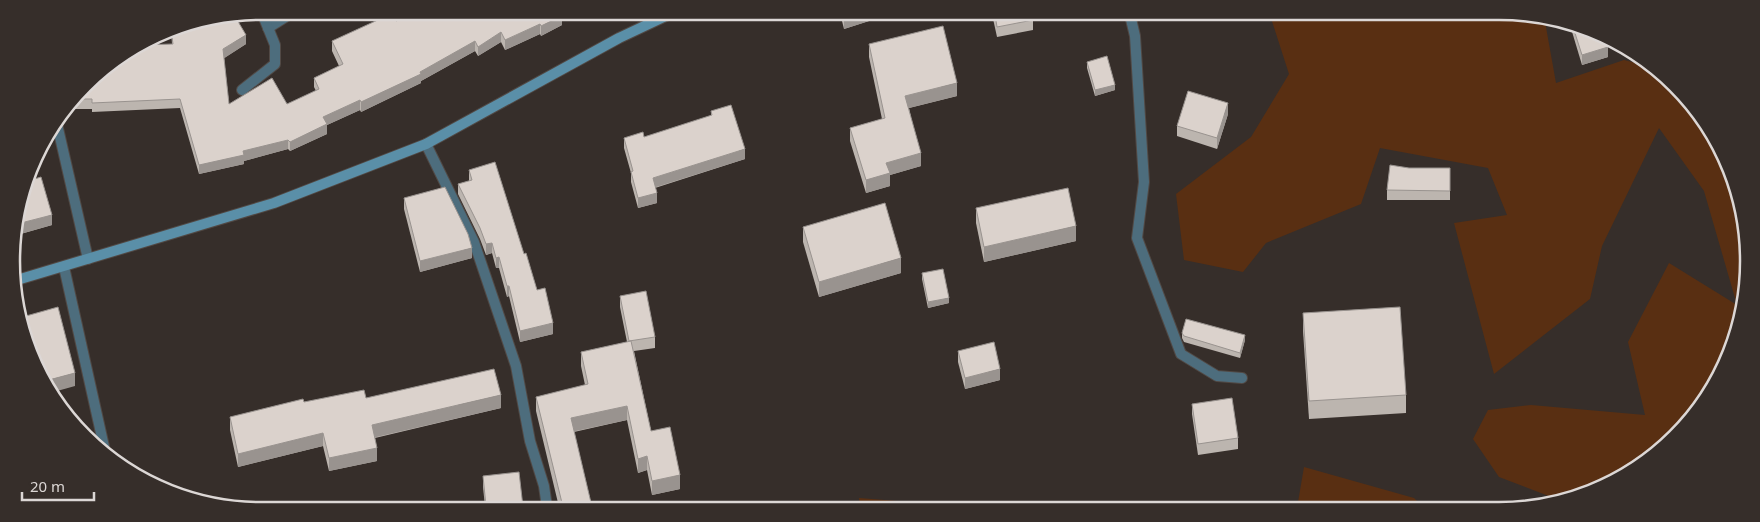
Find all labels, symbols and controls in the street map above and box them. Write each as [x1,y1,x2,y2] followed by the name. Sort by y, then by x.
[22,470,95,502] scale bar
[30,476,65,496] text: 20 m

